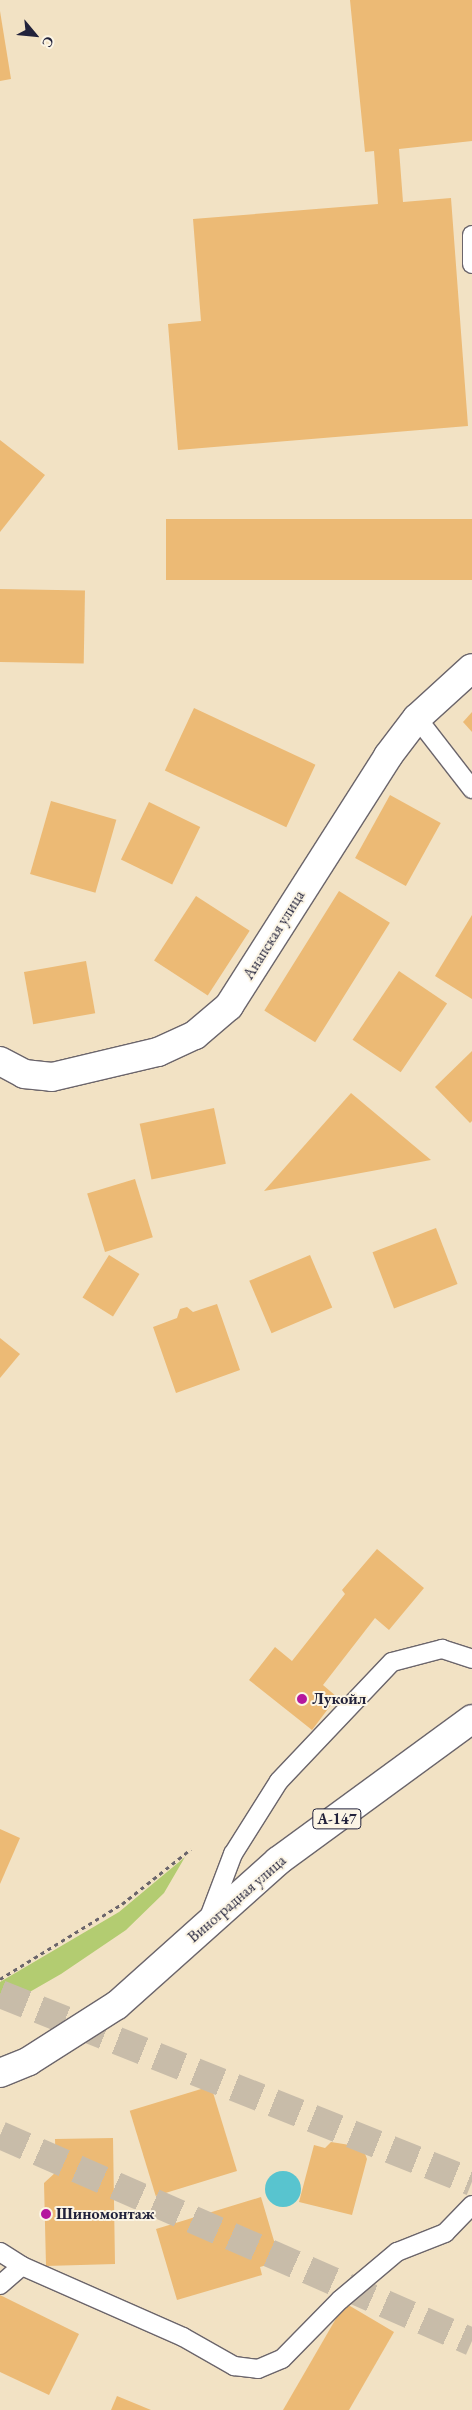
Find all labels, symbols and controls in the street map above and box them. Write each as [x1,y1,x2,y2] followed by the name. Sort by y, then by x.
[10,10,60,60] north arrow
[38,33,59,51] text: С
[239,887,309,983] street label: Анапская улица
[312,1689,366,1709] place label: Лукойл
[296,1693,308,1705] marker: Лукойл
[312,1806,362,1832] road number: А-147
[184,1851,290,1947] street label: Виноградная улица
[56,2204,155,2224] place label: Шиномонтаж
[40,2208,52,2220] marker: Шиномонтаж

